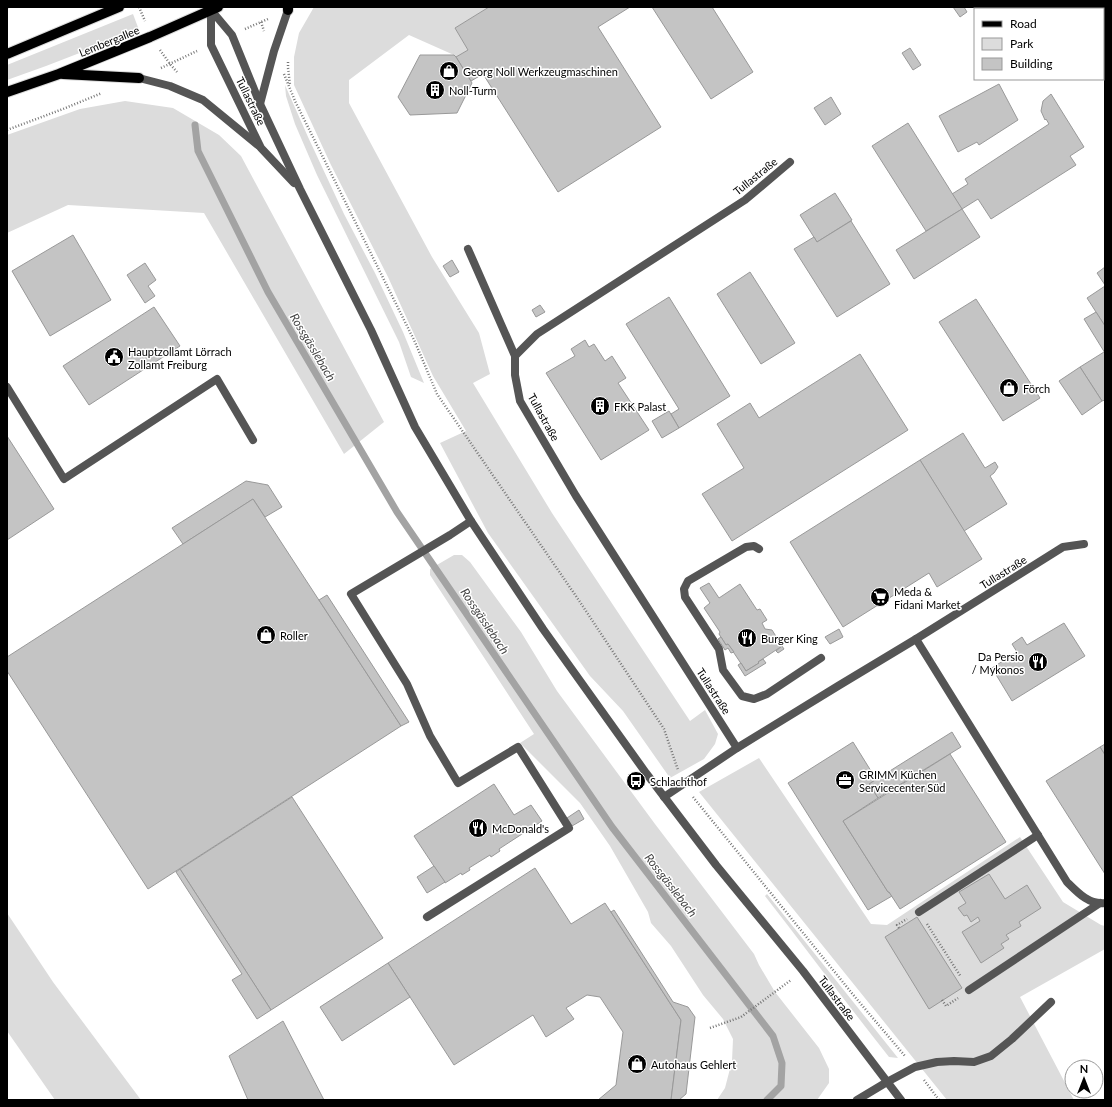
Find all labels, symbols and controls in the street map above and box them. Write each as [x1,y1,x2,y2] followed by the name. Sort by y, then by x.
[974,8,1104,80] legend
[1010,16,1037,31] text: Road
[77,23,141,59] street label: Lembergallee
[1010,36,1034,51] text: Park
[1010,56,1053,71] text: Building
[438,60,460,82] shop icon: Georg Noll Werkzeugmaschinen
[463,65,618,78] place label: Georg Noll Werkzeugmaschinen
[234,75,268,128] street label: Tullastraße
[424,79,446,101] building icon: Noll-Turm
[449,84,497,97] place label: Noll-Turm
[731,154,780,198] street label: Tullastraße
[287,310,339,384] water label: Rossgässlebach
[128,345,232,371] place label: Hauptzollamt Lörrach Zollamt Freiburg
[103,346,125,368] public building icon: Hauptzollamt Lörrach Zollamt Freiburg
[998,377,1020,399] shop icon: Förch
[1023,382,1050,395] place label: Förch
[526,391,562,443] street label: Tullastraße
[589,395,611,417] building icon: FKK Palast
[614,400,666,413] place label: FKK Palast
[977,552,1029,591] street label: Tullastraße
[457,585,513,657] water label: Rossgässlebach
[894,585,961,611] place label: Meda & Fidani Market
[869,586,891,608] supermarket icon: Meda & Fidani Market
[255,624,277,646] shop icon: Roller
[736,627,758,649] restaurant icon: Burger King
[280,629,308,642] place label: Roller
[761,632,818,645] place label: Burger King
[972,650,1024,676] place label: Da Persio / Mykonos
[1027,651,1049,673] restaurant icon: Da Persio / Mykonos
[694,665,734,717] street label: Tullastraße
[859,768,946,794] place label: GRIMM Küchen Servicecenter Süd
[834,769,856,791] office icon: GRIMM Küchen Servicecenter Süd
[625,770,647,792] bus stop icon: Schlachthof
[650,775,707,788] place label: Schlachthof
[467,817,489,839] restaurant icon: McDonald's
[492,822,549,835] place label: McDonald's
[642,850,700,920] water label: Rossgässlebach
[816,973,858,1023] street label: Tullastraße
[626,1053,648,1075] shop icon: Autohaus Gehlert
[651,1058,736,1071] place label: Autohaus Gehlert
[1064,1059,1104,1099] north arrow
[1080,1062,1088,1075] text: N

